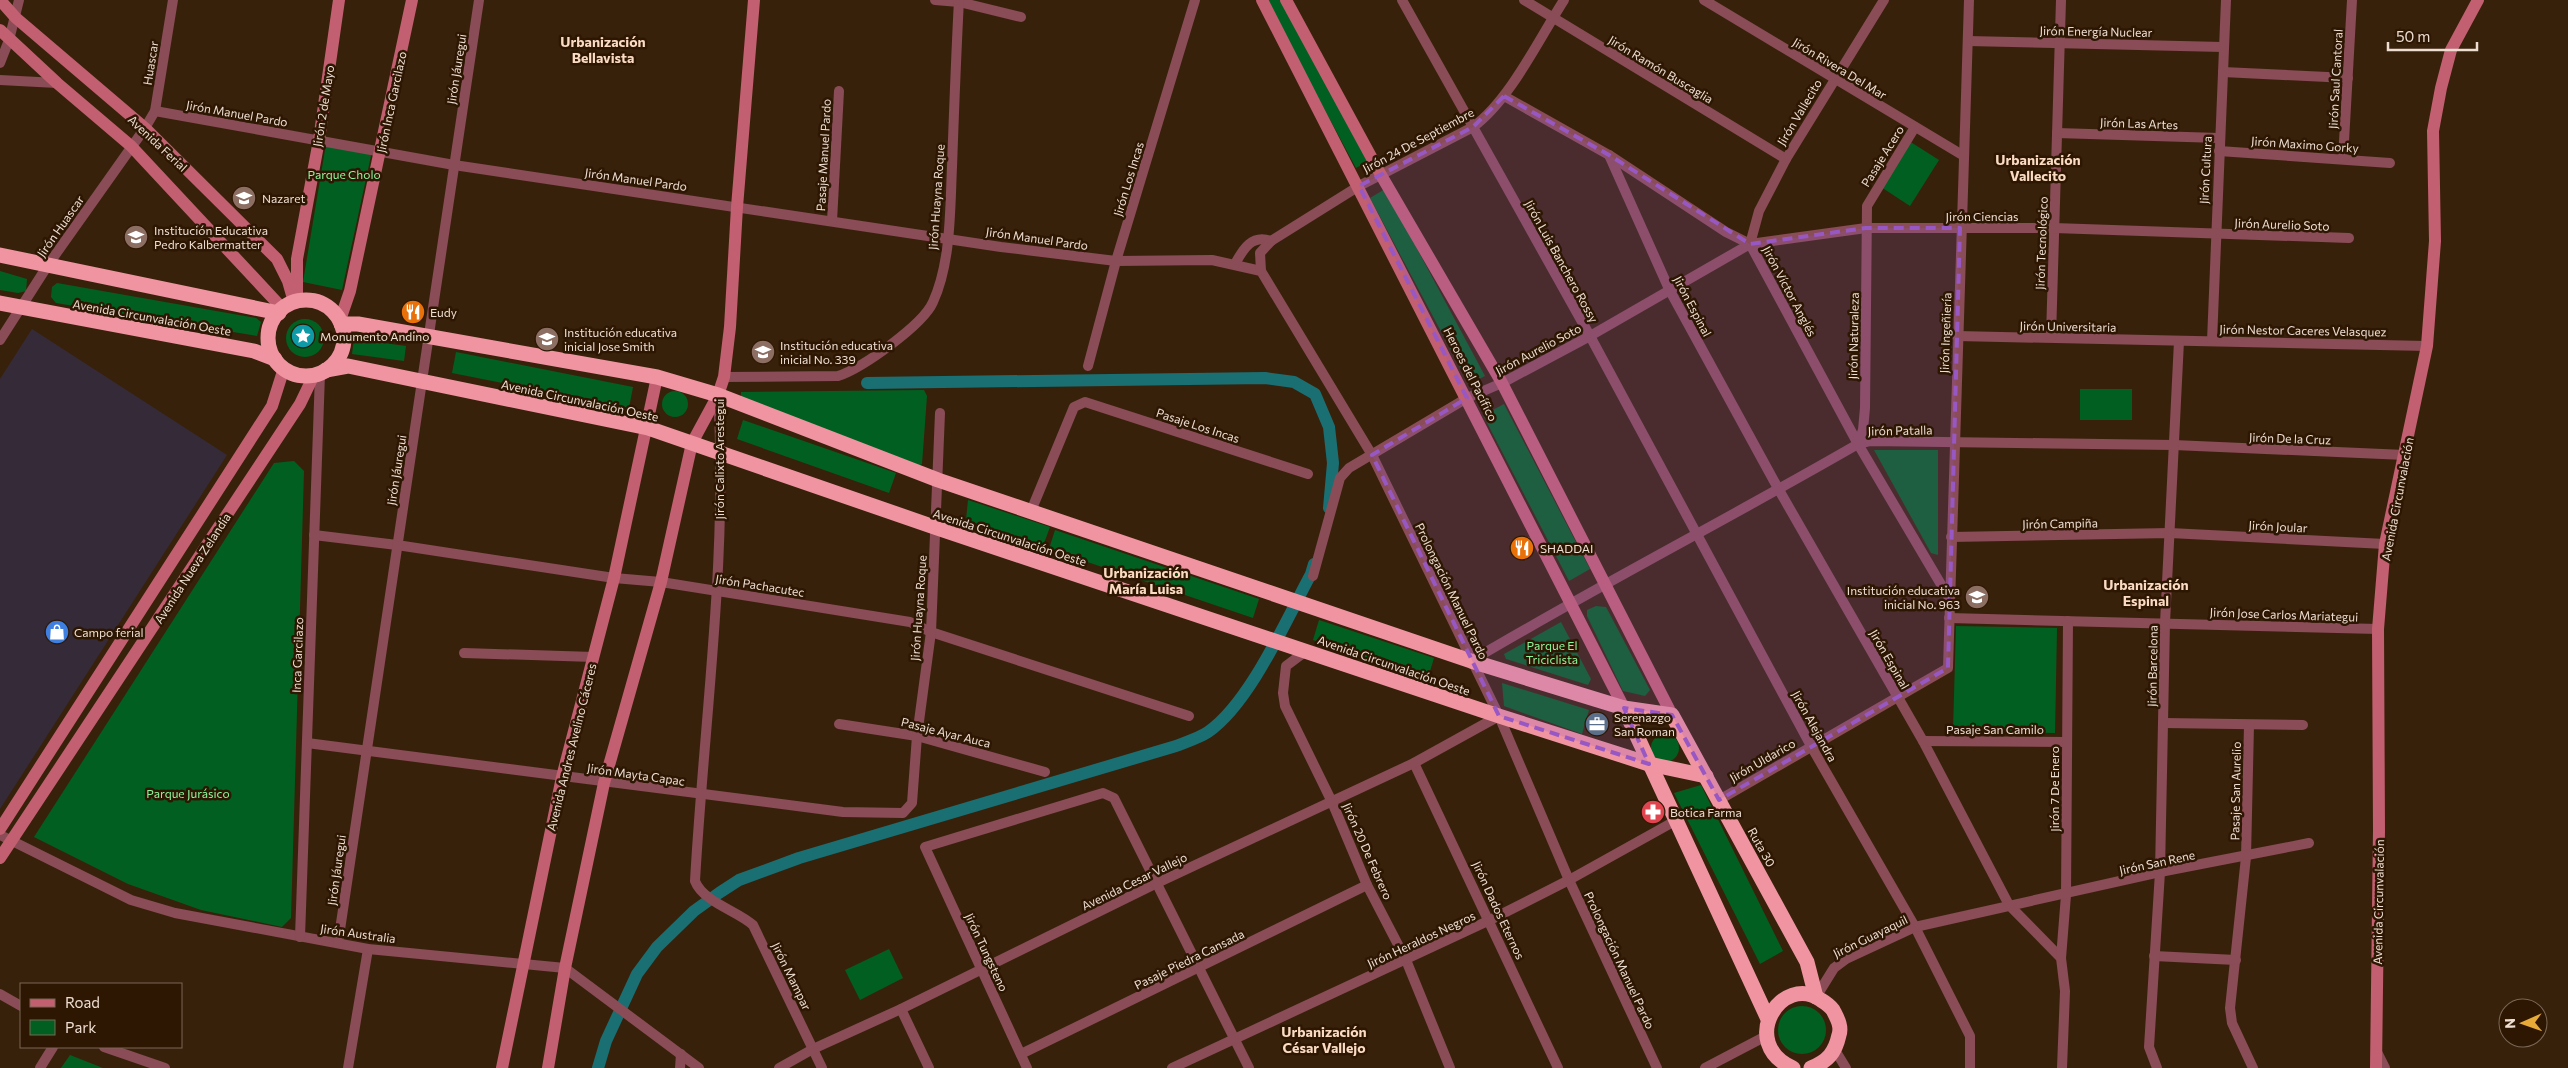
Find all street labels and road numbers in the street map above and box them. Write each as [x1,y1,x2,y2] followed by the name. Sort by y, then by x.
[2039,23,2153,40] street label: Jirón Energía Nuclear
[2325,29,2346,129] street label: Jirón Saul Cantoral
[1606,32,1716,107] street label: Jirón Ramón Buscaglia
[444,33,469,105] street label: Jirón Jáuregui
[1790,34,1890,103] street label: Jirón Rivera Del Mar
[140,40,160,86] street label: Huascar
[373,50,410,154] street label: Jirón Inca Garcilazo
[310,64,337,148] street label: Jirón 2 de Mayo
[1774,76,1825,148] street label: Jirón Vallecito
[185,97,289,130] street label: Jirón Manuel Pardo
[813,98,833,212] street label: Pasaje Manuel Pardo
[1360,105,1477,176] street label: Jirón 24 De Septiembre
[126,112,190,174] street label: Avenida Ferial
[2100,115,2178,132] street label: Jirón Las Artes
[1858,123,1906,189] street label: Pasaje Acero
[2251,133,2359,156] street label: Jirón Maximo Gorky
[2196,136,2215,204] street label: Jirón Cultura
[1110,140,1147,218] street label: Jirón Los Incas
[925,144,948,250] street label: Jirón Huayna Roque
[584,165,688,194] street label: Jirón Manuel Pardo
[34,192,87,260] street label: Jirón Huascar
[2032,196,2051,290] street label: Jirón Tecnológico
[1522,197,1602,325] street label: Jirón Luis Banchero Rossy
[1946,209,2018,224] street label: Jirón Ciencias
[2234,215,2330,234] street label: Jirón Aurelio Soto
[985,224,1089,253] street label: Jirón Manuel Pardo
[1759,243,1820,339] street label: Jirón Víctor Anglés
[1670,273,1715,339] street label: Jirón Espinal
[1845,292,1862,380] street label: Jirón Naturaleza
[1937,292,1954,374] street label: Jirón Ingeñiería
[72,296,232,338] street label: Avenida Circunvalación Oeste
[2019,318,2117,335] street label: Jirón Universitaria
[1493,321,1584,378] street label: Jirón Aurelio Soto
[2219,322,2387,339] street label: Jirón Nestor Caceres Velasquez
[1441,325,1501,423] street label: Heroes del Pacífico
[500,376,660,424] street label: Avenida Circunvalación Oeste
[712,399,727,519] street label: Jirón Calixto Arestegui
[1155,405,1241,445] street label: Pasaje Los Incas
[1867,422,1933,439] street label: Jirón Patalla
[2249,430,2331,447] street label: Jirón De la Cruz
[384,434,409,506] street label: Jirón Jáuregui
[2378,436,2416,562] street label: Avenida Circunvalación
[931,506,1089,568] street label: Avenida Circunvalación Oeste
[151,510,233,626] street label: Avenida Nueva Zelandia
[2022,515,2098,532] street label: Jirón Campiña
[2248,517,2308,536] street label: Jirón Joular
[1413,521,1491,661] street label: Prolongación Manuel Pardo
[907,555,930,661] street label: Jirón Huayna Roque
[714,571,806,600] street label: Jirón Pachacutec
[2209,604,2358,625] street label: Jirón Jose Carlos Mariategui
[289,617,305,693] street label: Inca Garcilazo
[2144,625,2161,707] street label: Jirón Barcelona
[1866,627,1913,692] street label: Jirón Espinal
[1316,632,1472,698] street label: Avenida Circunvalación Oeste
[543,662,599,832] street label: Avenida Andres Avelino Cáceres
[1789,688,1840,765] street label: Jirón Alejandra
[900,714,992,750] street label: Pasaje Ayar Auca
[1946,722,2044,736] street label: Pasaje San Camilo
[1727,736,1798,785] street label: Jirón Uldarico
[2227,741,2243,841] street label: Pasaje San Aurelio
[2047,746,2062,832] street label: Jirón 7 De Enero
[586,760,686,789] street label: Jirón Mayta Capac
[1339,800,1396,902] street label: Jirón 20 De Febrero
[1745,825,1779,869] street label: Ruta 30
[324,834,349,906] street label: Jirón Jáuregui
[2370,839,2386,965] street label: Avenida Circunvalación
[2118,847,2196,878] street label: Jirón San Rene
[1079,849,1189,913] street label: Avenida Cesar Vallejo
[1469,859,1528,962] street label: Jirón Dados Eternos
[1582,889,1658,1031] street label: Prolongación Manuel Pardo
[1365,908,1478,971] street label: Jirón Heraldos Negros
[962,911,1011,994] street label: Jirón Tungsteno
[1830,912,1910,961] street label: Jirón Guayaquil
[319,921,397,946] street label: Jirón Australia
[1132,926,1246,992] street label: Pasaje Piedra Cansada
[769,940,815,1013] street label: Jirón Mampar

